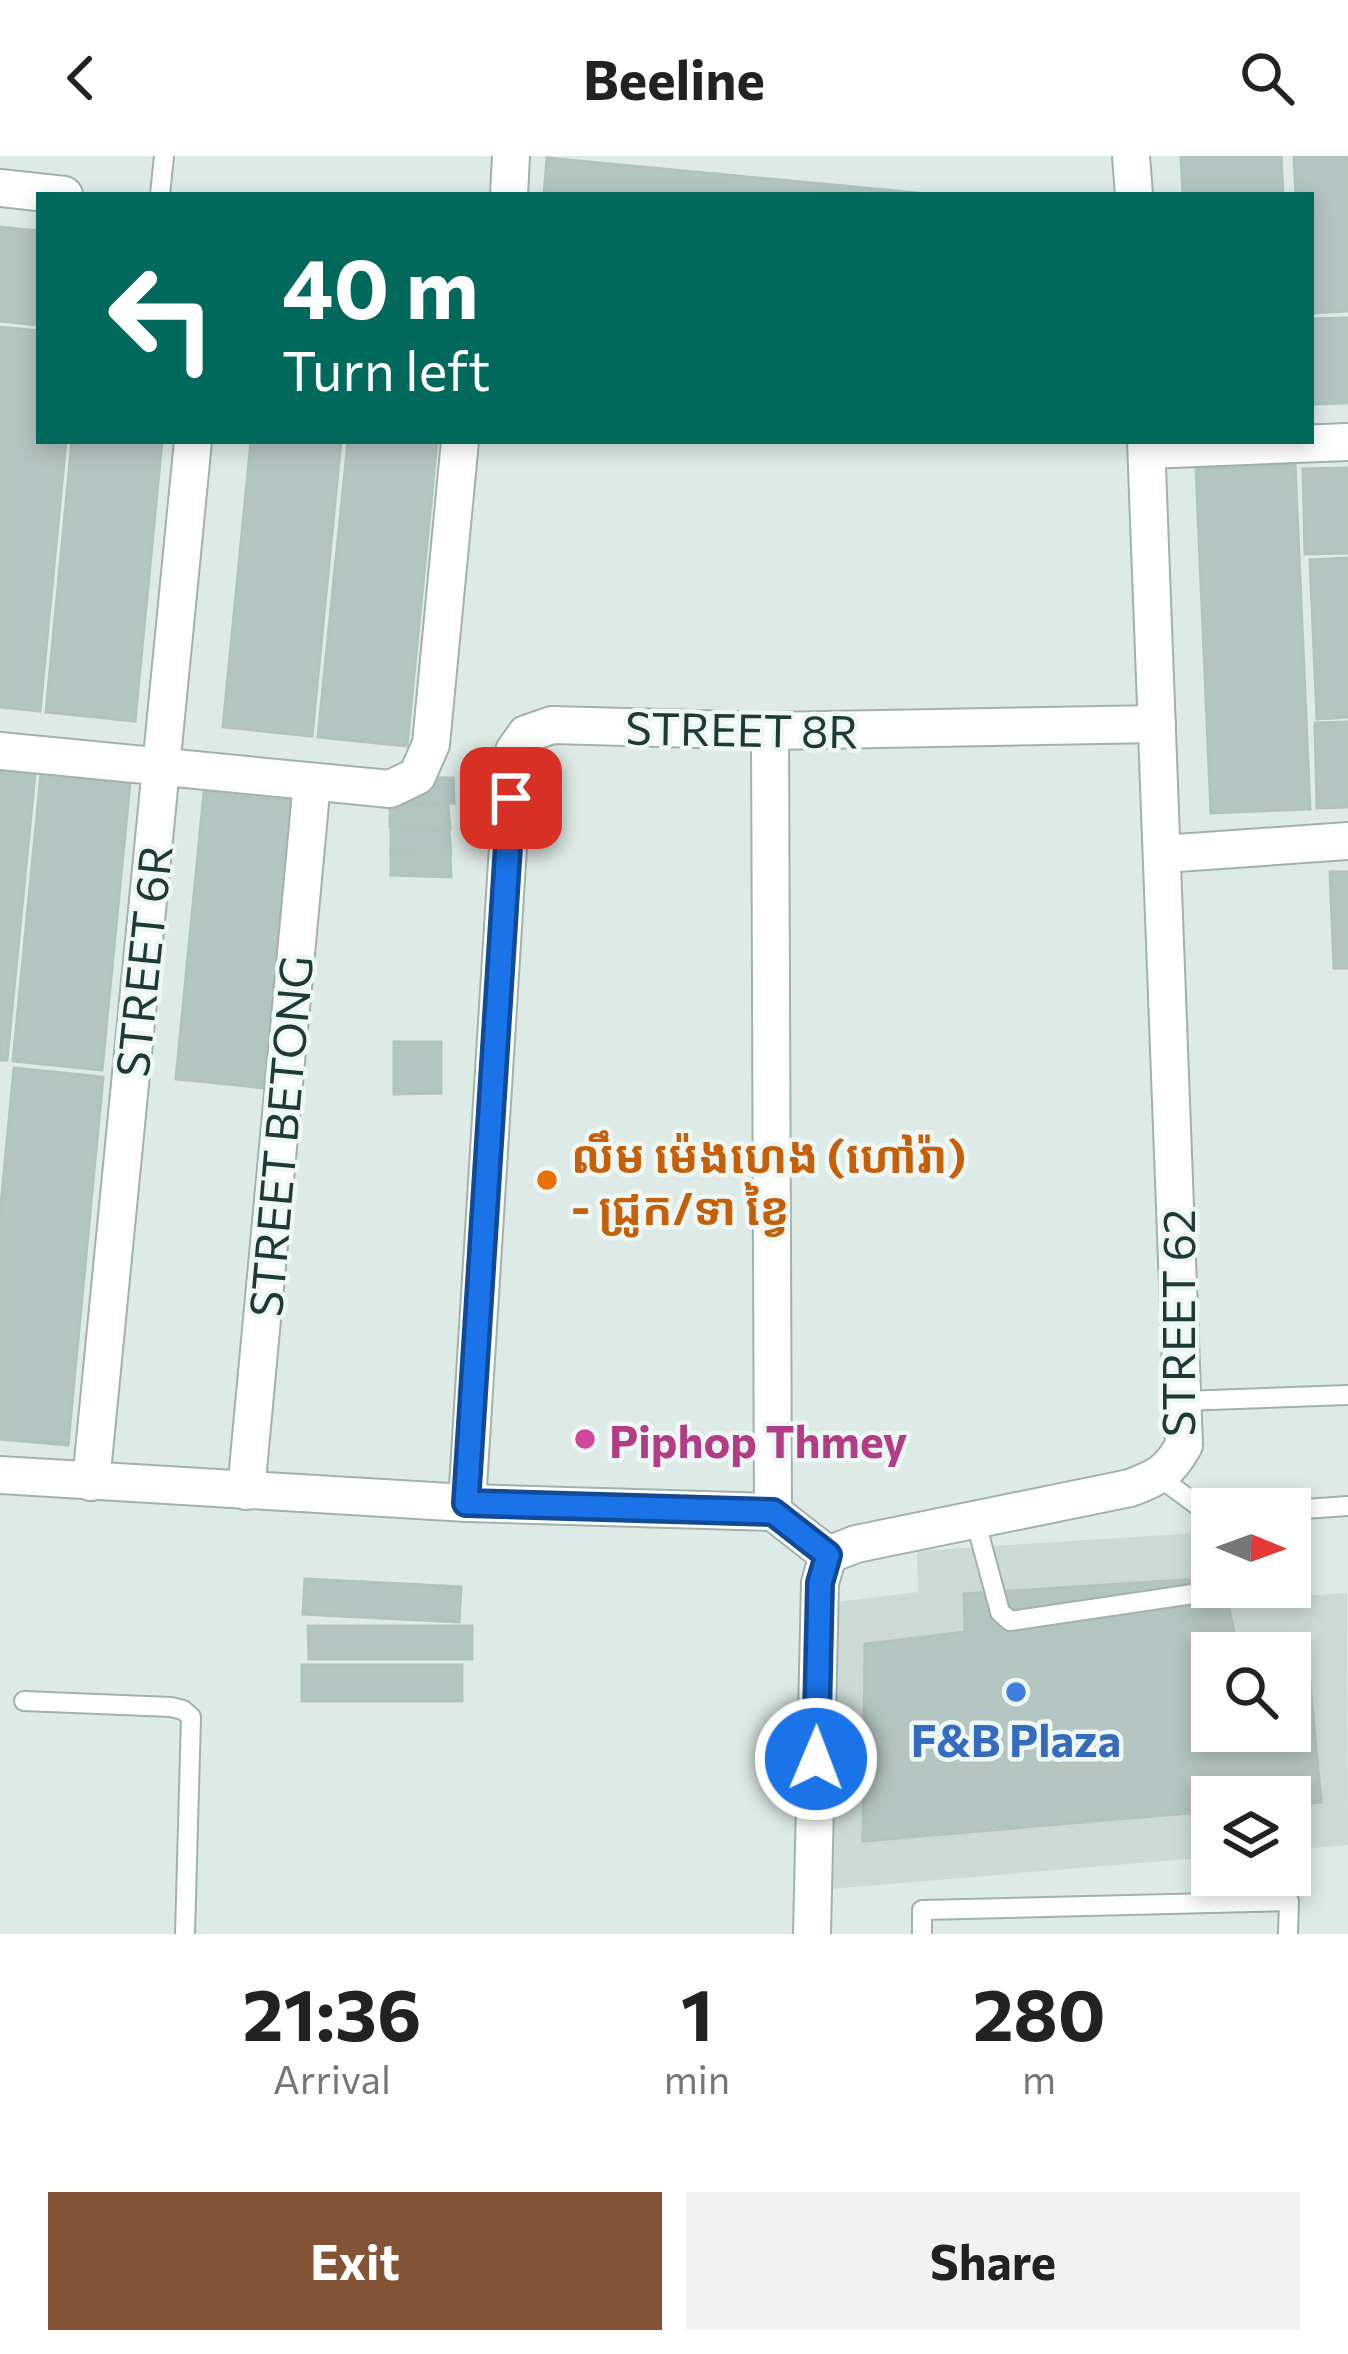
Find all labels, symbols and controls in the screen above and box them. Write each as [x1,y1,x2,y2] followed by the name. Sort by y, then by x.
[48,45,114,111] icon: back
[583,45,765,111] text: Beeline
[1234,45,1300,111] icon: search
[282,234,479,336] text: 40 m
[84,240,240,396] icon: left
[282,336,490,402] text: Turn left
[625,698,859,758] street label: STREET 8R
[460,747,562,849] pin
[478,765,544,831] icon: arrive
[102,842,182,1080] street label: STREET 6R
[236,953,322,1319] street label: STREET BETONG
[571,1127,966,1238] place label: លឹម ម៉េងហេង (ហៅរ៉ា) - ជ្រូក/ទា ខ្វៃ
[534,1167,560,1193] marker: លឹម ម៉េងហេង (ហៅរ៉ា) - ជ្រូក/ទា ខ្វៃ
[1149,1209,1204,1437] street label: STREET 62
[609,1412,908,1467] place label: Piphop Thmey
[572,1426,598,1452] marker: Piphop Thmey
[1191,1488,1311,1608] north arrow
[1191,1488,1311,1896] map controls
[1191,1632,1311,1752] button: search
[1003,1679,1029,1705] marker: F&B Plaza
[753,1696,879,1822] position arrow
[911,1711,1121,1766] place label: F&B Plaza
[1191,1776,1311,1896] button: layers
[242,1968,421,2056] text: 21:36
[681,1968,713,2056] text: 1
[973,1968,1106,2056] text: 280
[273,2054,391,2102] text: Arrival
[664,2054,730,2102] text: min
[1022,2054,1056,2102] text: m
[48,2192,662,2330] button: Exit
[686,2192,1300,2330] button: Share

